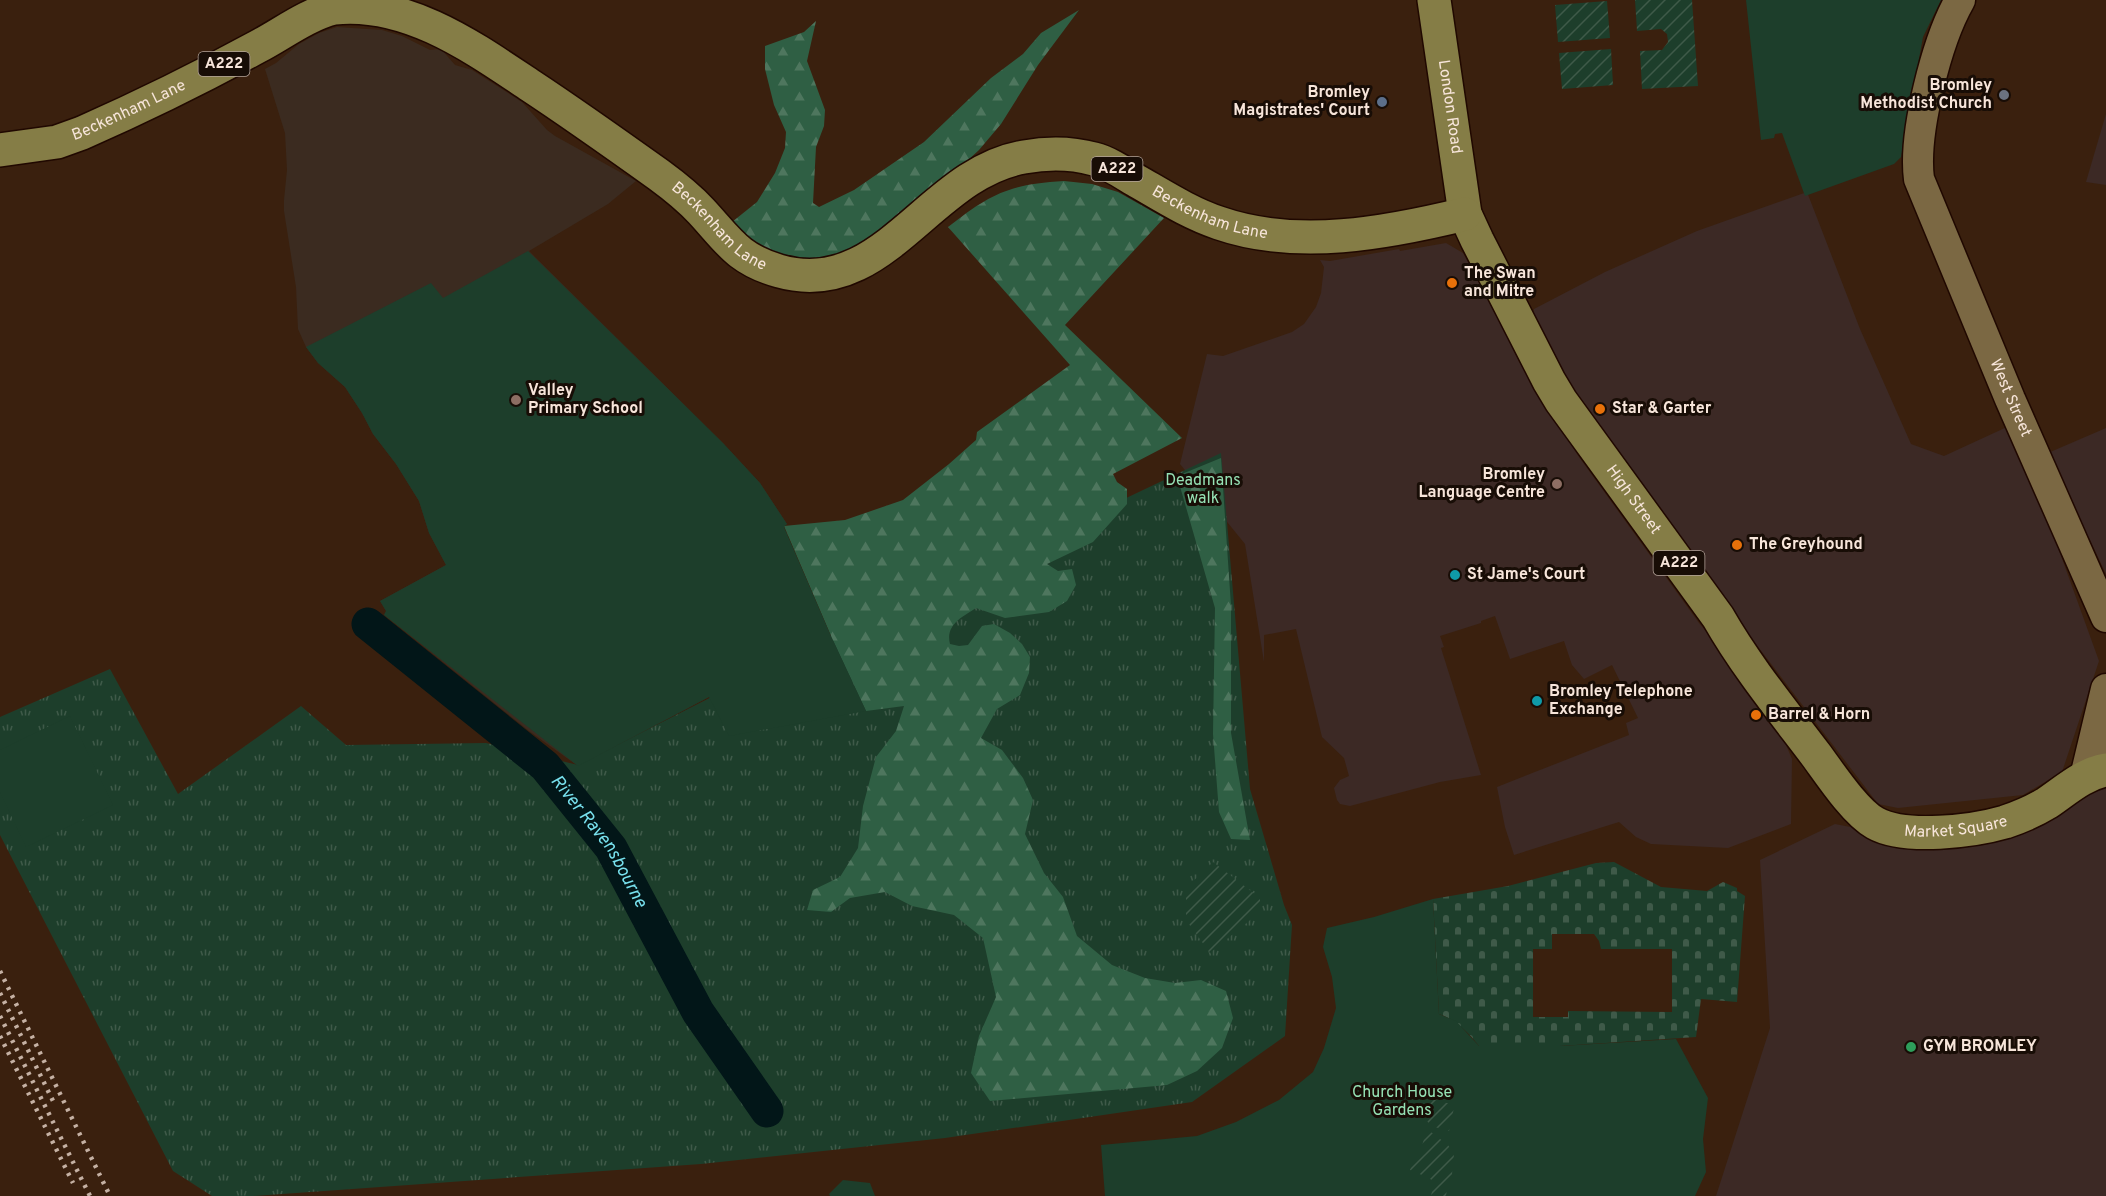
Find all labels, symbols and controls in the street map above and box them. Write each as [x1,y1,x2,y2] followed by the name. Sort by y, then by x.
[198,52,250,76] road number: A222
[1433,59,1466,155] street label: London Road
[69,76,189,146] street label: Beckenham Lane
[1860,76,1992,114] place label: Bromley Methodist Church
[1233,83,1370,121] place label: Bromley Magistrates' Court
[1997,88,2011,102] marker: Bromley Methodist Church
[1375,95,1389,109] marker: Bromley Magistrates' Court
[1092,157,1142,181] road number: A222
[667,178,770,276] street label: Beckenham Lane
[1148,182,1269,244] street label: Beckenham Lane
[1464,264,1536,302] place label: The Swan and Mitre
[1445,276,1459,290] marker: The Swan and Mitre
[1985,356,2036,440] street label: West Street
[528,381,643,419] place label: Valley Primary School
[509,393,523,407] marker: Valley Primary School
[1612,399,1712,419] place label: Star & Garter
[1593,402,1607,416] marker: Star & Garter
[1601,461,1665,539] street label: High Street
[1419,465,1545,503] place label: Bromley Language Centre
[1165,471,1241,509] park label: Deadmans walk
[1550,477,1564,491] marker: Bromley Language Centre
[1749,535,1863,555] place label: The Greyhound
[1730,538,1744,552] marker: The Greyhound
[1654,551,1704,575] road number: A222
[1467,565,1585,585] place label: St Jame's Court
[1448,568,1462,582] marker: St Jame's Court
[1549,682,1693,720] place label: Bromley Telephone Exchange
[1530,694,1544,708] marker: Bromley Telephone Exchange
[1768,705,1870,725] place label: Barrel & Horn
[1749,708,1763,722] marker: Barrel & Horn
[545,770,652,912] water label: River Ravensbourne
[1903,812,2010,843] street label: Market Square
[1923,1037,2037,1057] place label: GYM BROMLEY
[1904,1040,1918,1054] marker: GYM BROMLEY
[1352,1083,1452,1121] park label: Church House Gardens

